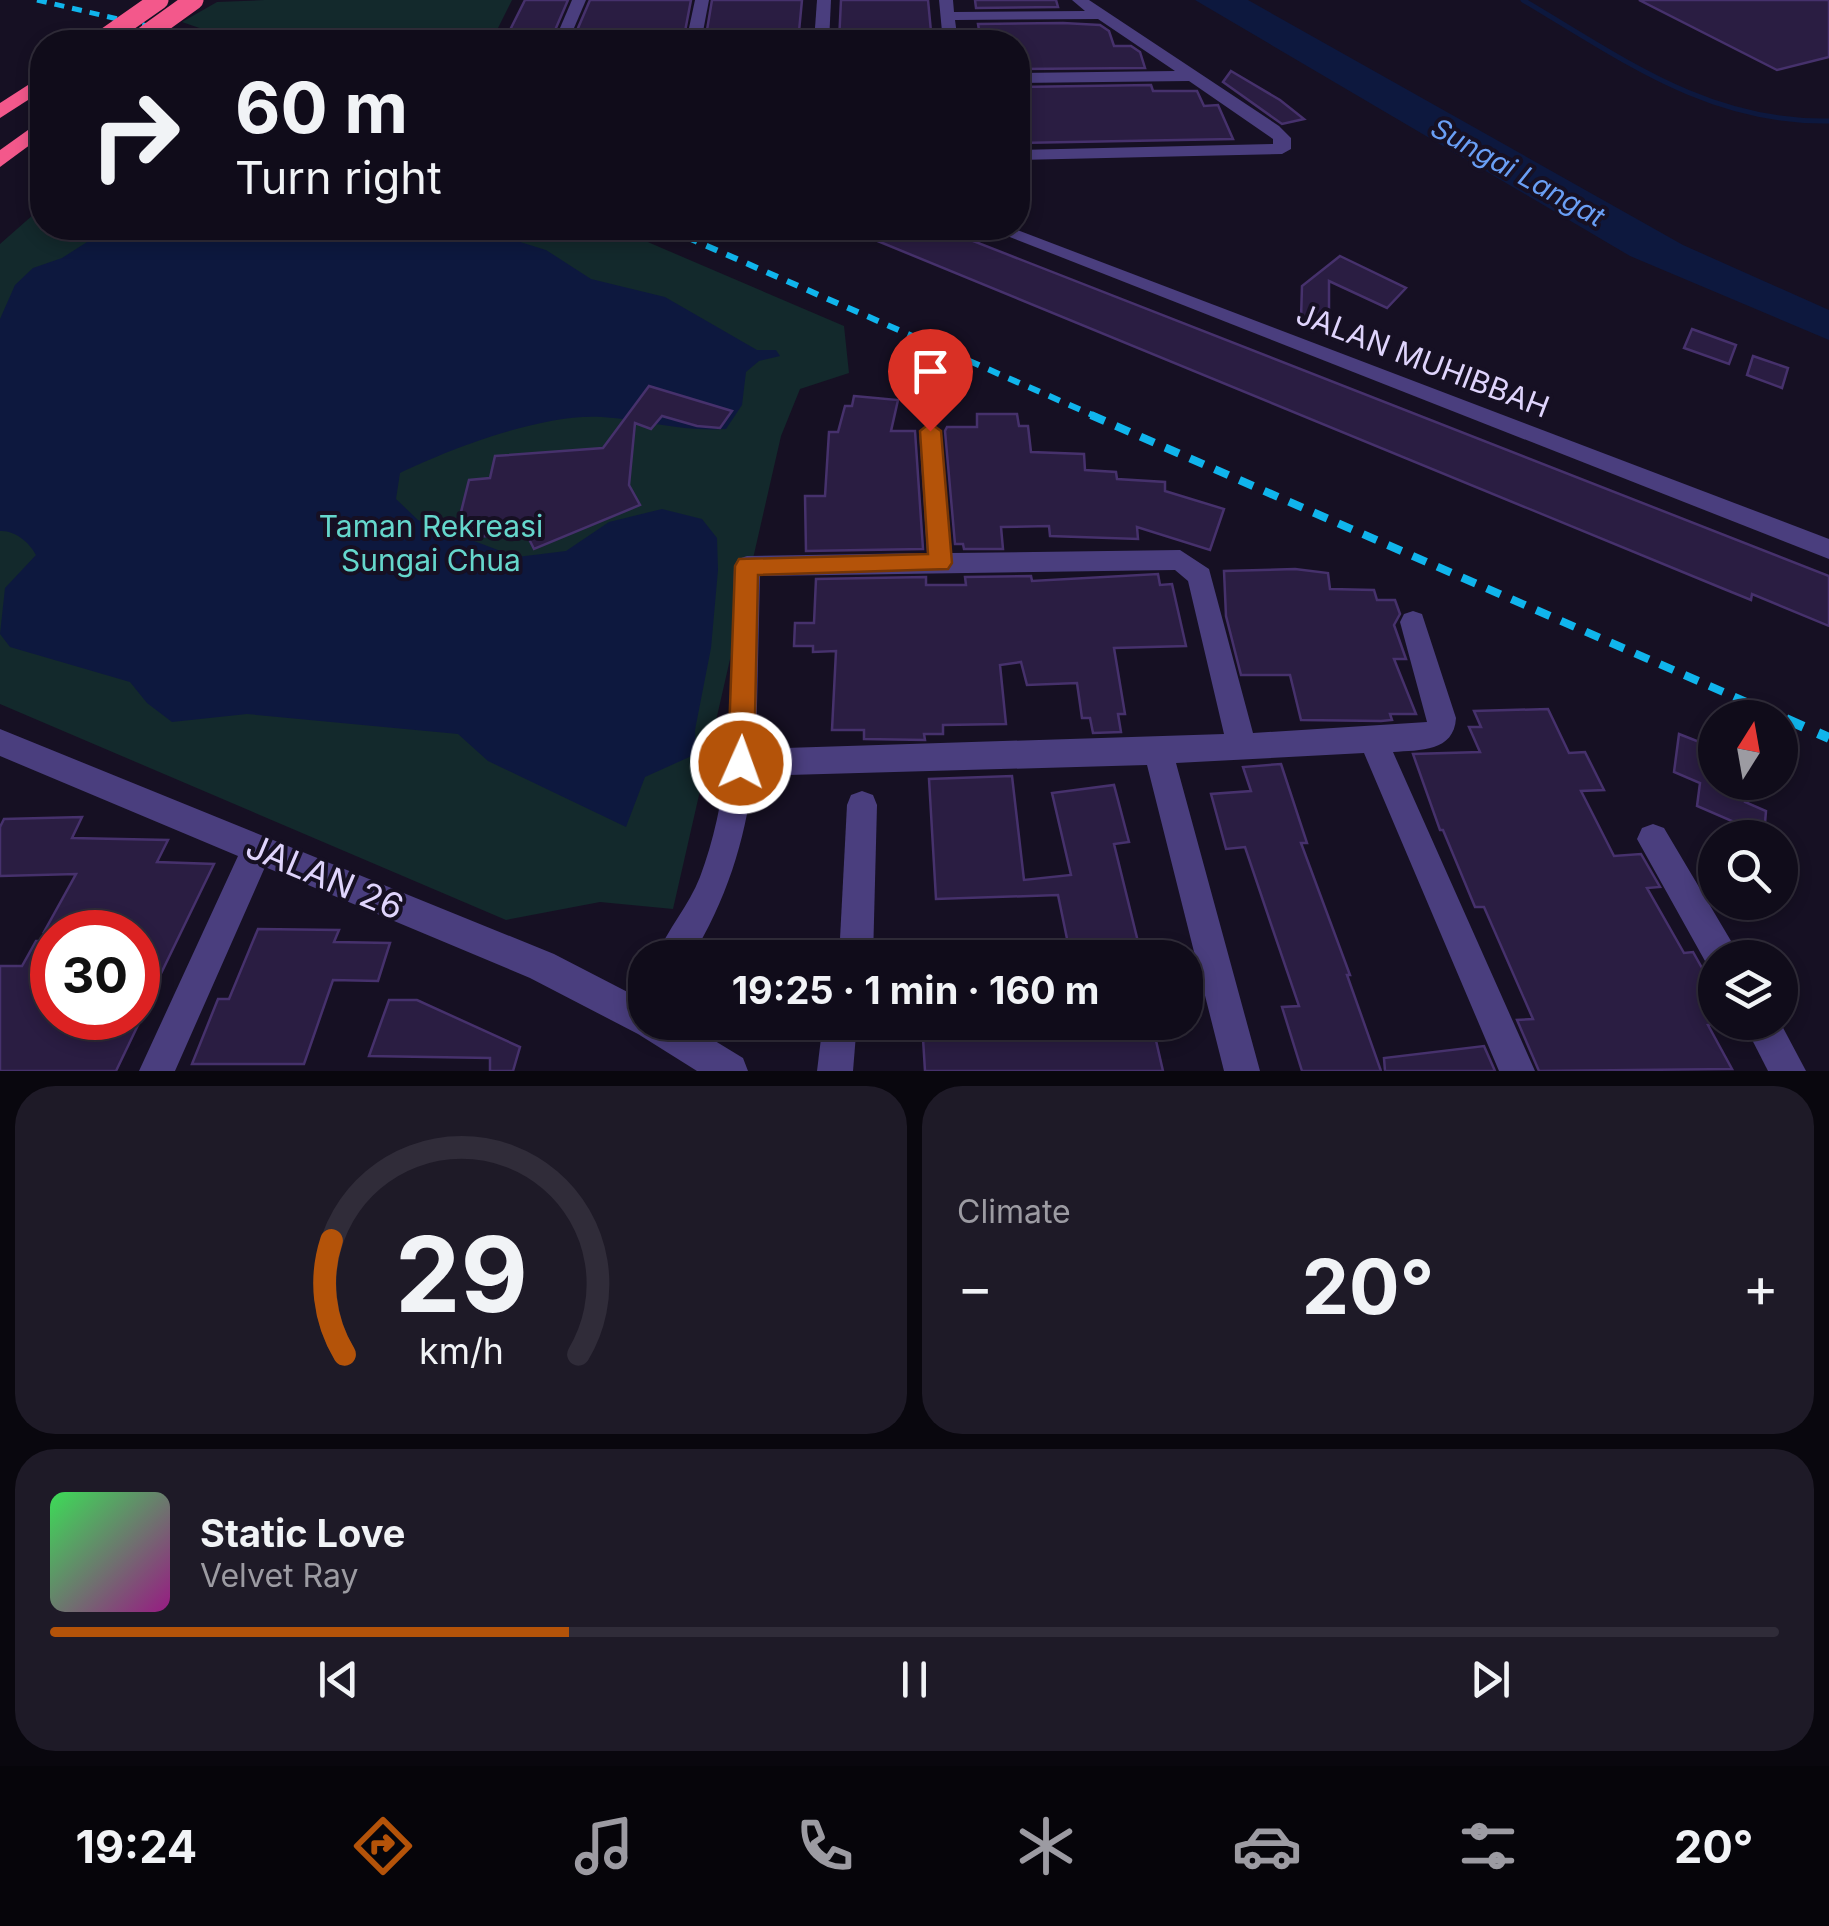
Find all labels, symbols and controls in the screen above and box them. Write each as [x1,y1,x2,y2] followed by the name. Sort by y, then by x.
[235,65,408,150] text: 60 m
[70,70,200,200] icon: right
[1425,110,1611,234] water label: Sungai Langat
[235,150,442,205] text: Turn right
[1291,295,1555,425] street label: JALAN MUHIBBAH
[888,329,973,432] pin
[903,344,958,399] icon: arrive
[319,508,543,578] park label: Taman Rekreasi Sungai Chua
[1698,700,1798,800] north arrow
[1698,700,1798,1040] map controls
[689,711,793,815] position arrow
[1698,820,1798,920] button: search
[240,824,410,928] street label: JALAN 26
[30,910,160,1040] speed limit sign: 30
[1698,940,1798,1040] button: layers
[732,967,1099,1013] text: 19:25 · 1 min · 160 m
[957,1192,1071,1231] text: Climate
[394,1211,528,1337] text: 29
[1302,1241,1434,1332] text: 20°
[957,1254,993,1320] text: −
[1743,1254,1779,1320] text: +
[419,1329,503,1373] text: km/h
[200,1510,405,1556] text: Static Love
[200,1556,358,1595] text: Velvet Ray
[311,1652,366,1707] icon: previous
[887,1652,942,1707] icon: pause
[1463,1652,1518,1707] icon: next
[348,1811,418,1881] icon: directions
[569,1811,639,1881] icon: music
[790,1811,860,1881] icon: phone
[1011,1811,1081,1881] icon: climate
[1232,1811,1302,1881] icon: car
[1453,1811,1523,1881] icon: filters
[75,1819,197,1874] text: 19:24
[1674,1819,1753,1874] text: 20°

